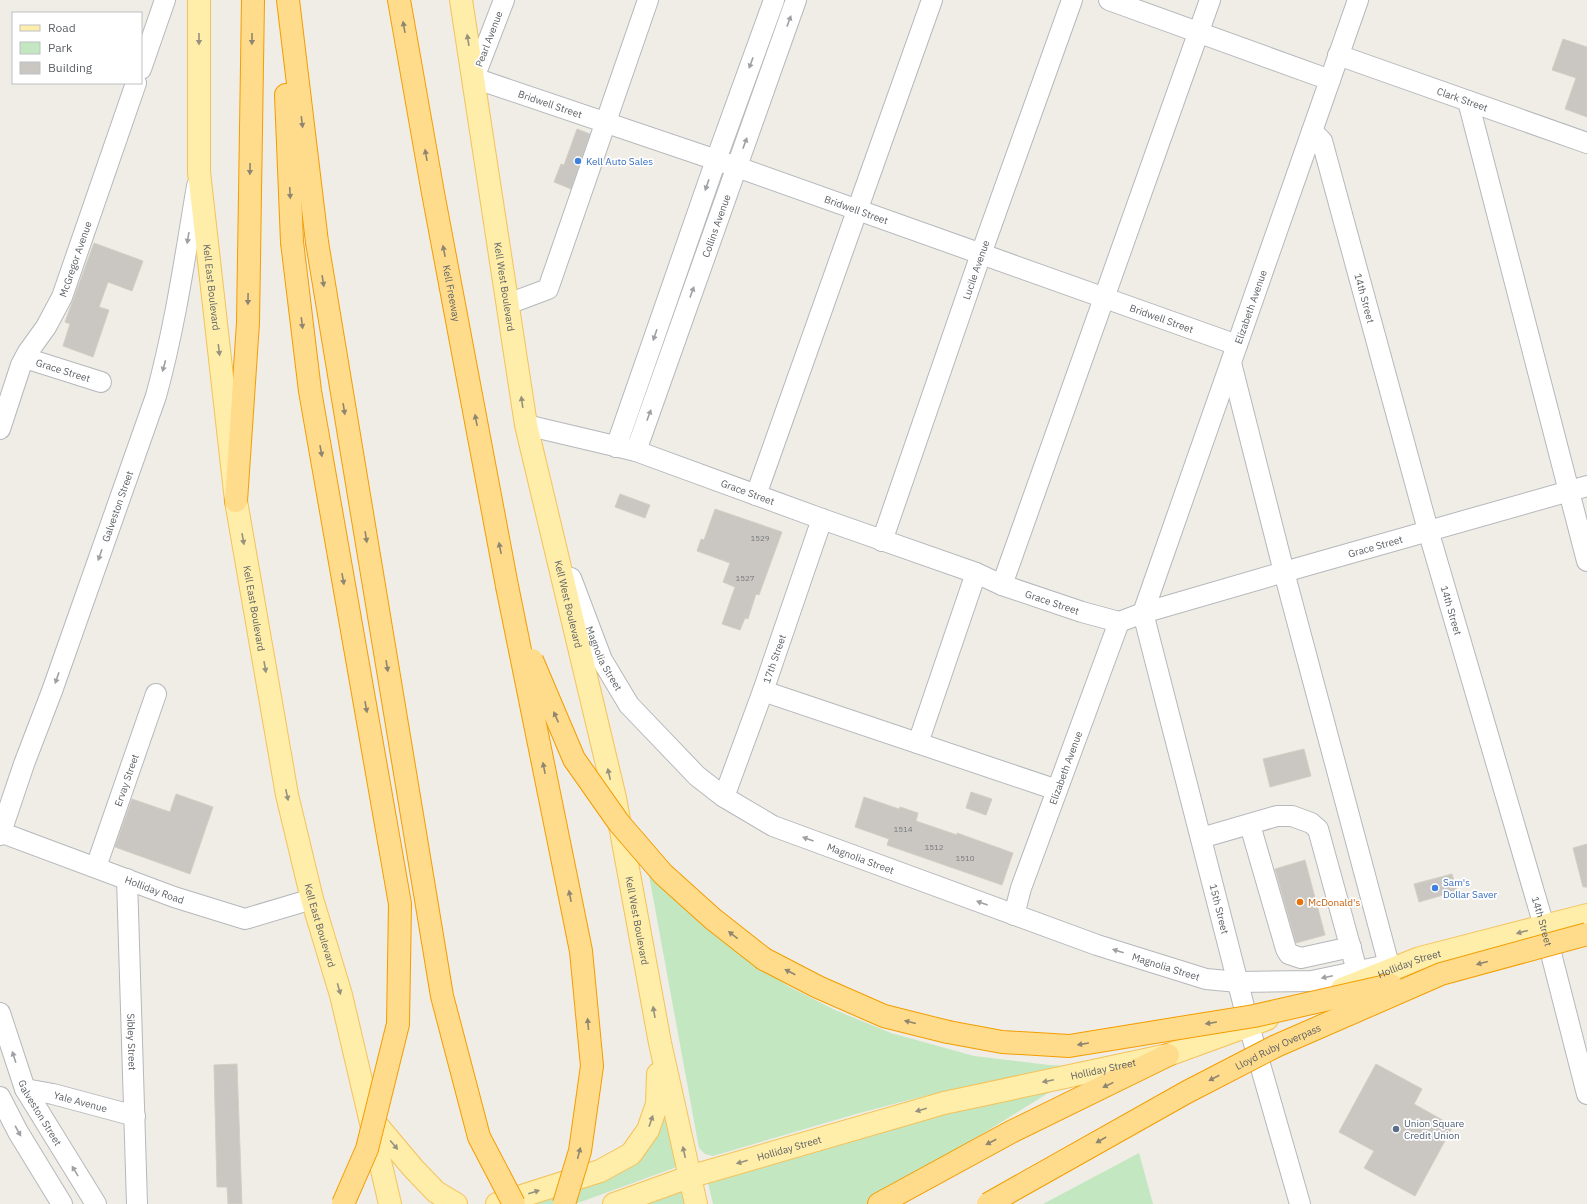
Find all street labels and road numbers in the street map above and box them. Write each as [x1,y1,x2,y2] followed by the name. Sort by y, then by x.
[472,9,506,69] street label: Pearl Avenue
[1435,84,1490,114] street label: Clark Street
[516,87,584,121] street label: Bridwell Street
[699,192,733,259] street label: Collins Avenue
[823,192,891,227] street label: Bridwell Street
[56,219,94,299] street label: McGregor Avenue
[959,238,992,301] street label: Lucile Avenue
[492,241,518,332] street label: Kell West Boulevard
[201,243,223,331] street label: Kell East Boulevard
[440,264,464,323] street label: Kell Freeway
[1231,268,1269,345] street label: Elizabeth Avenue
[1352,272,1378,325] street label: 14th Street
[1128,301,1196,336] street label: Bridwell Street
[34,355,92,385] street label: Grace Street
[99,468,136,544] street label: Galveston Street
[719,476,777,508] street label: Grace Street
[1346,532,1405,560] street label: Grace Street
[552,559,585,649] street label: Kell West Boulevard
[241,564,268,652] street label: Kell East Boulevard
[1438,584,1465,637] street label: 14th Street
[1024,587,1082,617] street label: Grace Street
[583,624,626,693] street label: Magnolia Street
[760,632,789,685] street label: 17th Street
[1046,729,1085,806] street label: Elizabeth Avenue
[111,752,141,808] street label: Ervay Street
[825,840,896,877] street label: Magnolia Street
[123,873,186,906] street label: Holliday Road
[623,875,652,966] street label: Kell West Boulevard
[302,882,339,969] street label: Kell East Boulevard
[1207,883,1232,936] street label: 15th Street
[1529,895,1556,948] street label: 14th Street
[1376,946,1443,981] street label: Holliday Street
[1130,950,1202,983] street label: Magnolia Street
[125,1013,139,1071] street label: Sibley Street
[1233,1021,1323,1073] street label: Lloyd Ruby Overpass
[1069,1055,1138,1082] street label: Holliday Street
[16,1078,65,1148] street label: Galveston Street
[52,1088,109,1115] street label: Yale Avenue
[755,1132,823,1163] street label: Holliday Street

